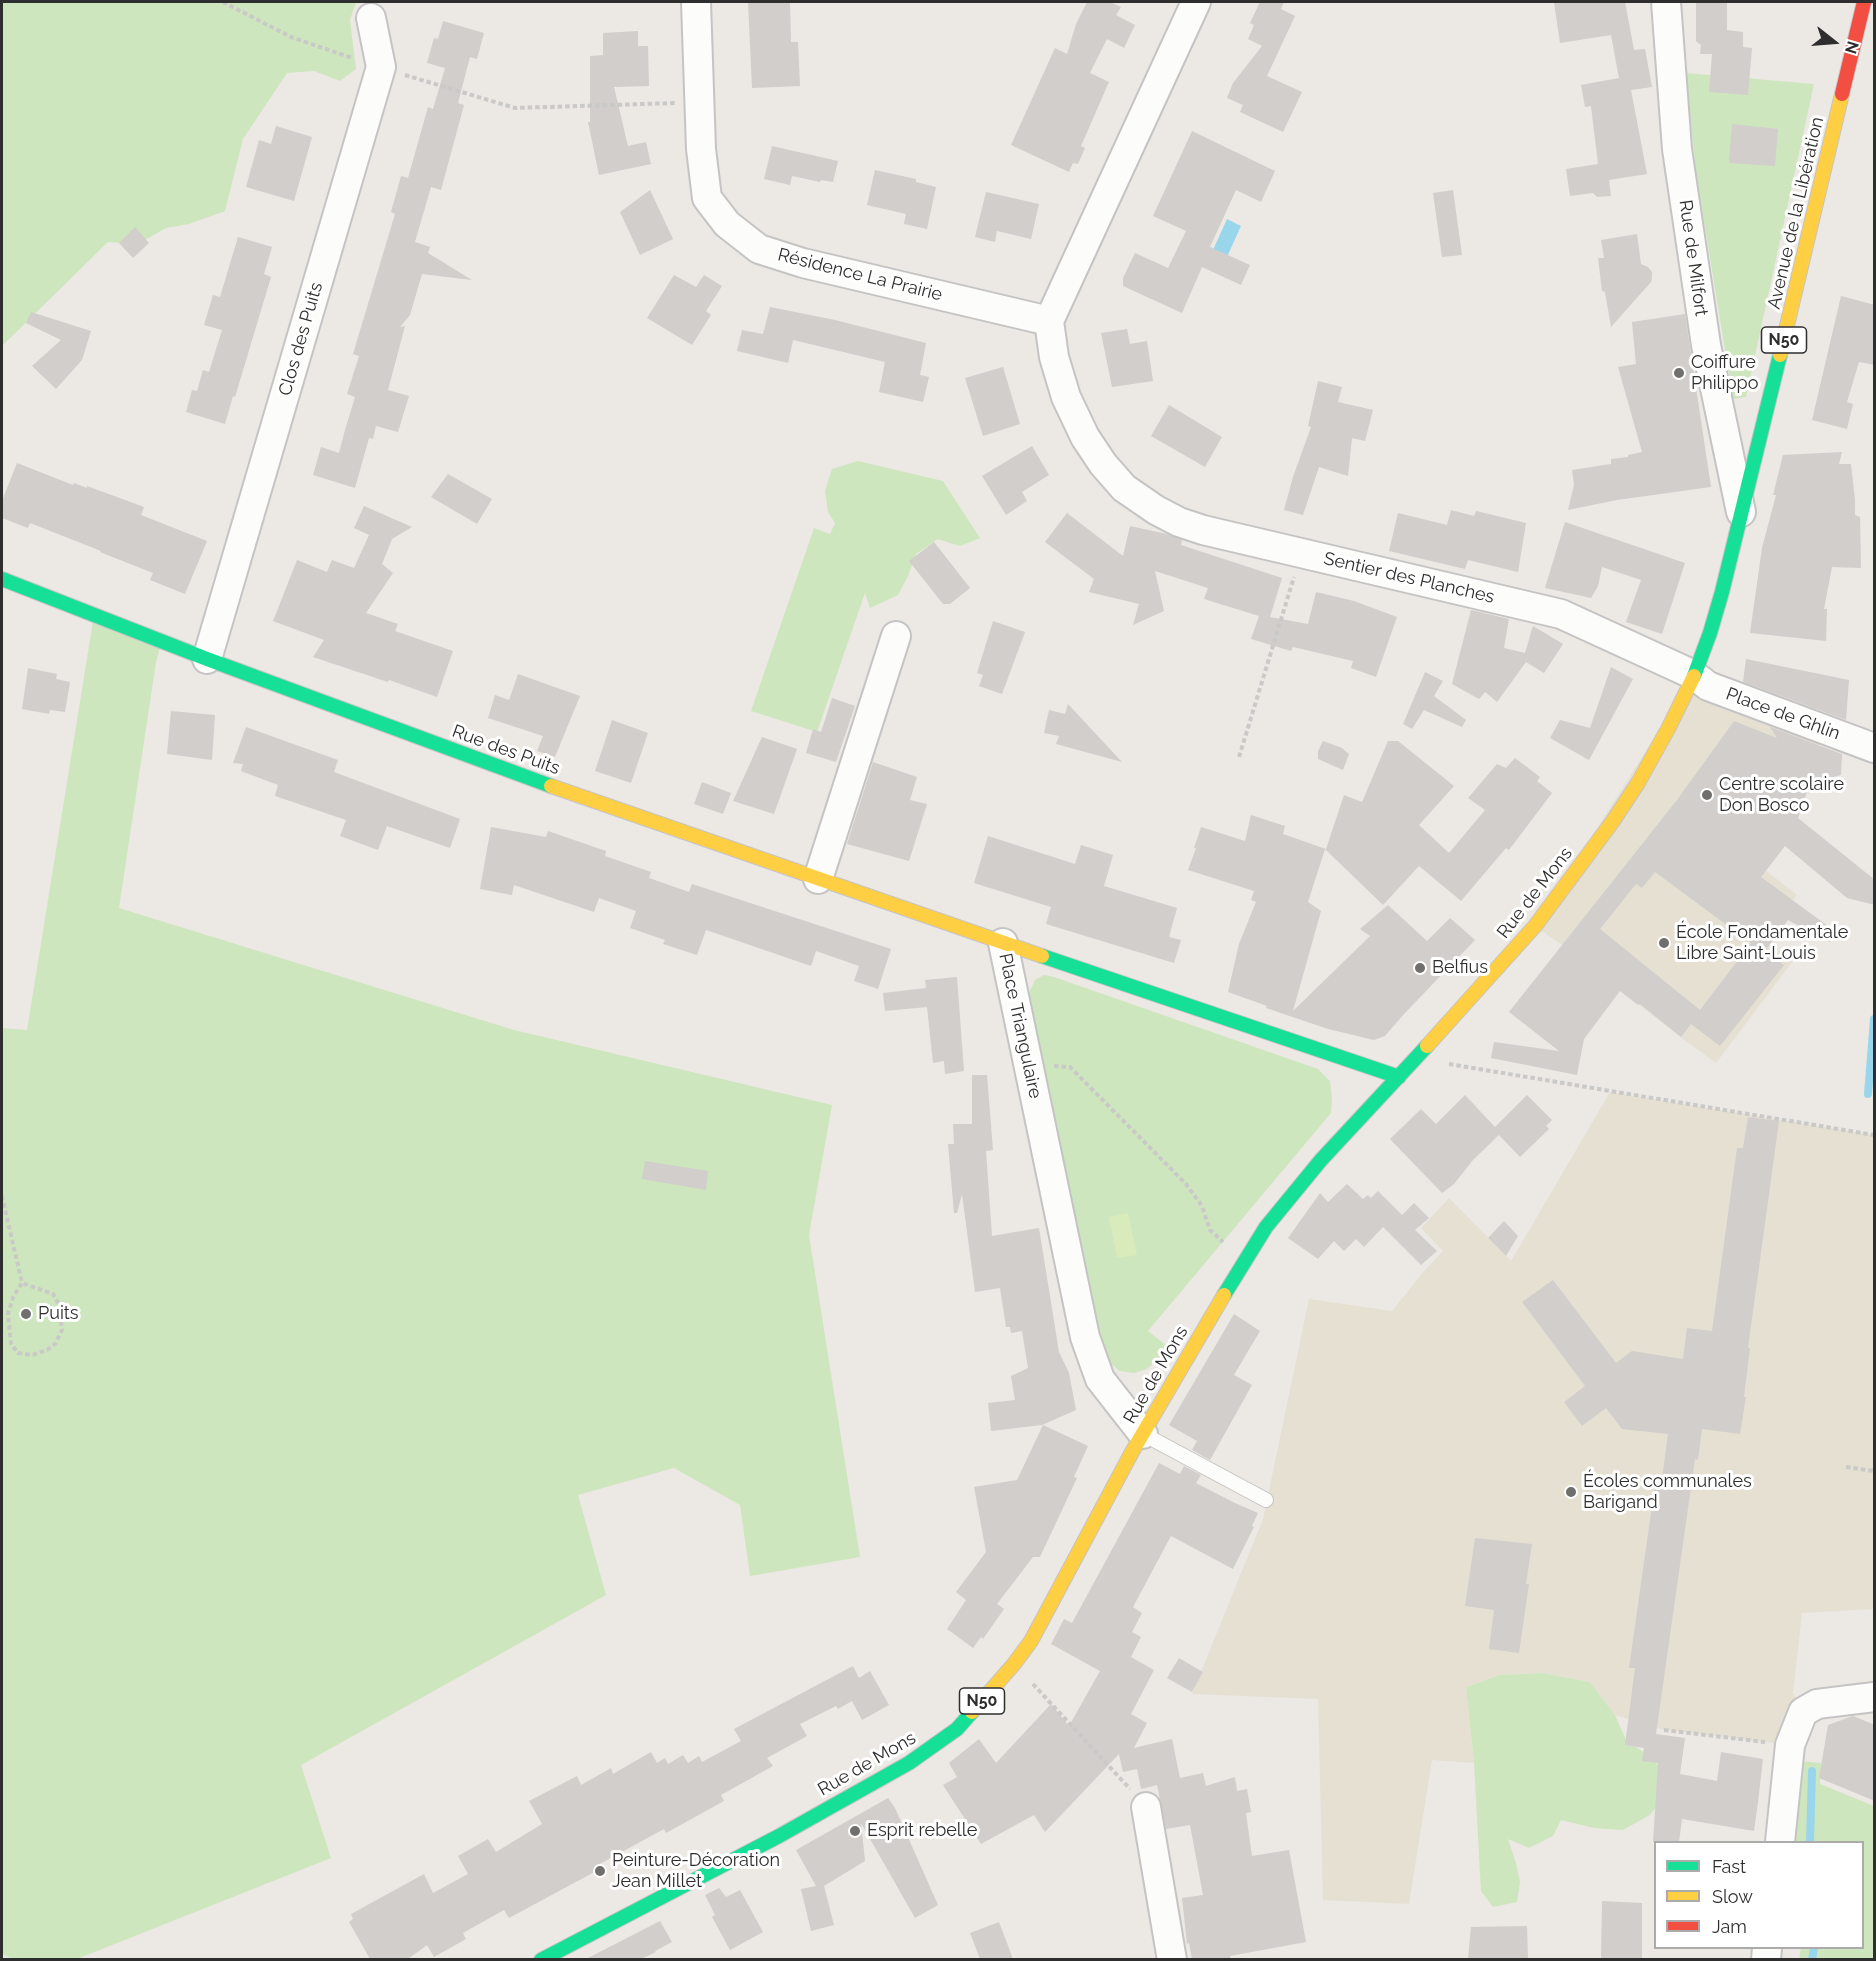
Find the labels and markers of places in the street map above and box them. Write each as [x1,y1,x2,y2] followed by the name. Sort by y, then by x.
[1691,352,1758,394] place label: Coiffure Philippo
[1672,366,1686,380] marker: Coiffure Philippo
[1719,774,1844,816] place label: Centre scolaire Don Bosco
[1700,788,1714,802] marker: Centre scolaire Don Bosco
[1676,922,1848,964] place label: École Fondamentale Libre Saint-Louis
[1657,936,1671,950] marker: École Fondamentale Libre Saint-Louis
[1432,957,1488,979] place label: Belfius
[1413,961,1427,975] marker: Belfius
[38,1303,79,1325] place label: Puits
[19,1307,33,1321] marker: Puits
[1583,1471,1752,1514] place label: Écoles communales Barigand
[1564,1485,1578,1499] marker: Écoles communales Barigand
[867,1820,977,1842] place label: Esprit rebelle
[848,1824,862,1838] marker: Esprit rebelle
[612,1850,780,1892] place label: Peinture-Décoration Jean Millet
[593,1864,607,1878] marker: Peinture-Décoration Jean Millet

